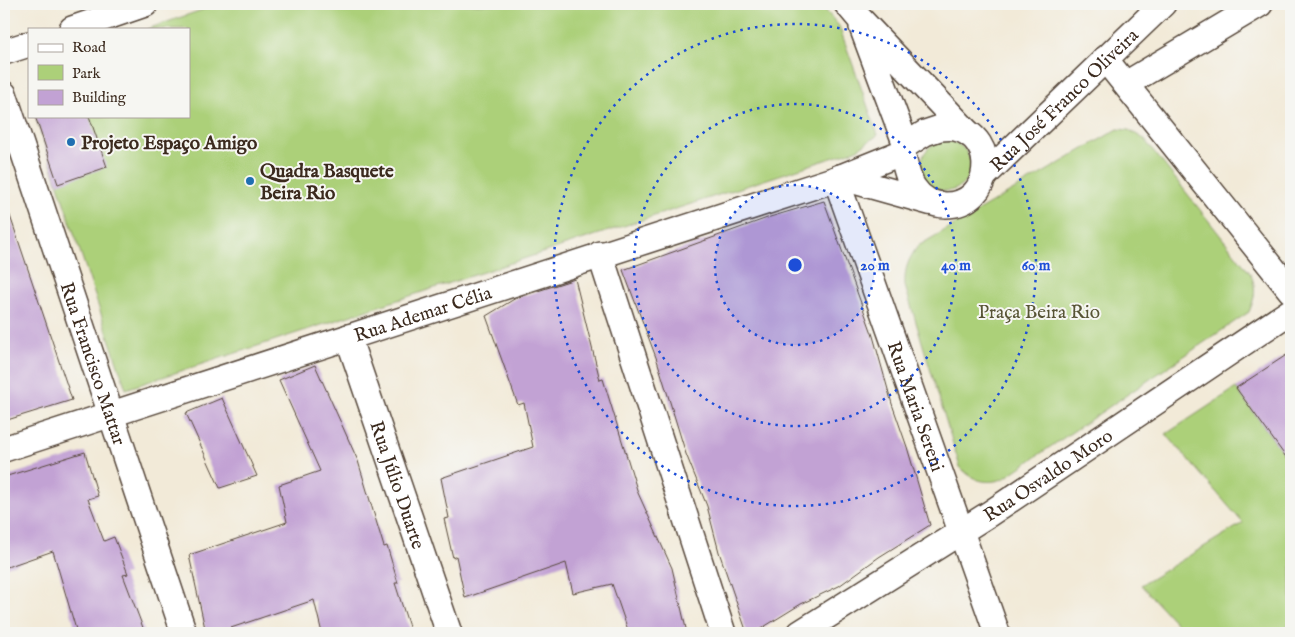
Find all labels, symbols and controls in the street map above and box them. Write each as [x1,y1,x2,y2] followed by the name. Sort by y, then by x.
[986,24,1145,178] street label: Rua José Franco Oliveira
[28,28,190,118] legend
[72,38,107,57] text: Road
[72,64,102,83] text: Park
[72,88,127,107] text: Building
[81,132,257,156] place label: Projeto Espaço Amigo
[65,136,77,148] marker: Projeto Espaço Amigo
[260,160,394,206] place label: Quadra Basquete Beira Rio
[244,175,256,187] marker: Quadra Basquete Beira Rio
[786,256,804,274] centre of rings
[860,256,890,275] text: 20 m
[941,256,971,275] text: 40 m
[1022,256,1051,275] text: 60 m
[54,279,130,449] street label: Rua Francisco Mattar
[351,281,496,349] street label: Rua Ademar Célia
[978,301,1100,325] park label: Praça Beira Rio
[881,338,949,475] street label: Rua Maria Sereni
[364,418,430,553] street label: Rua Júlio Duarte
[980,424,1118,528] street label: Rua Osvaldo Moro

